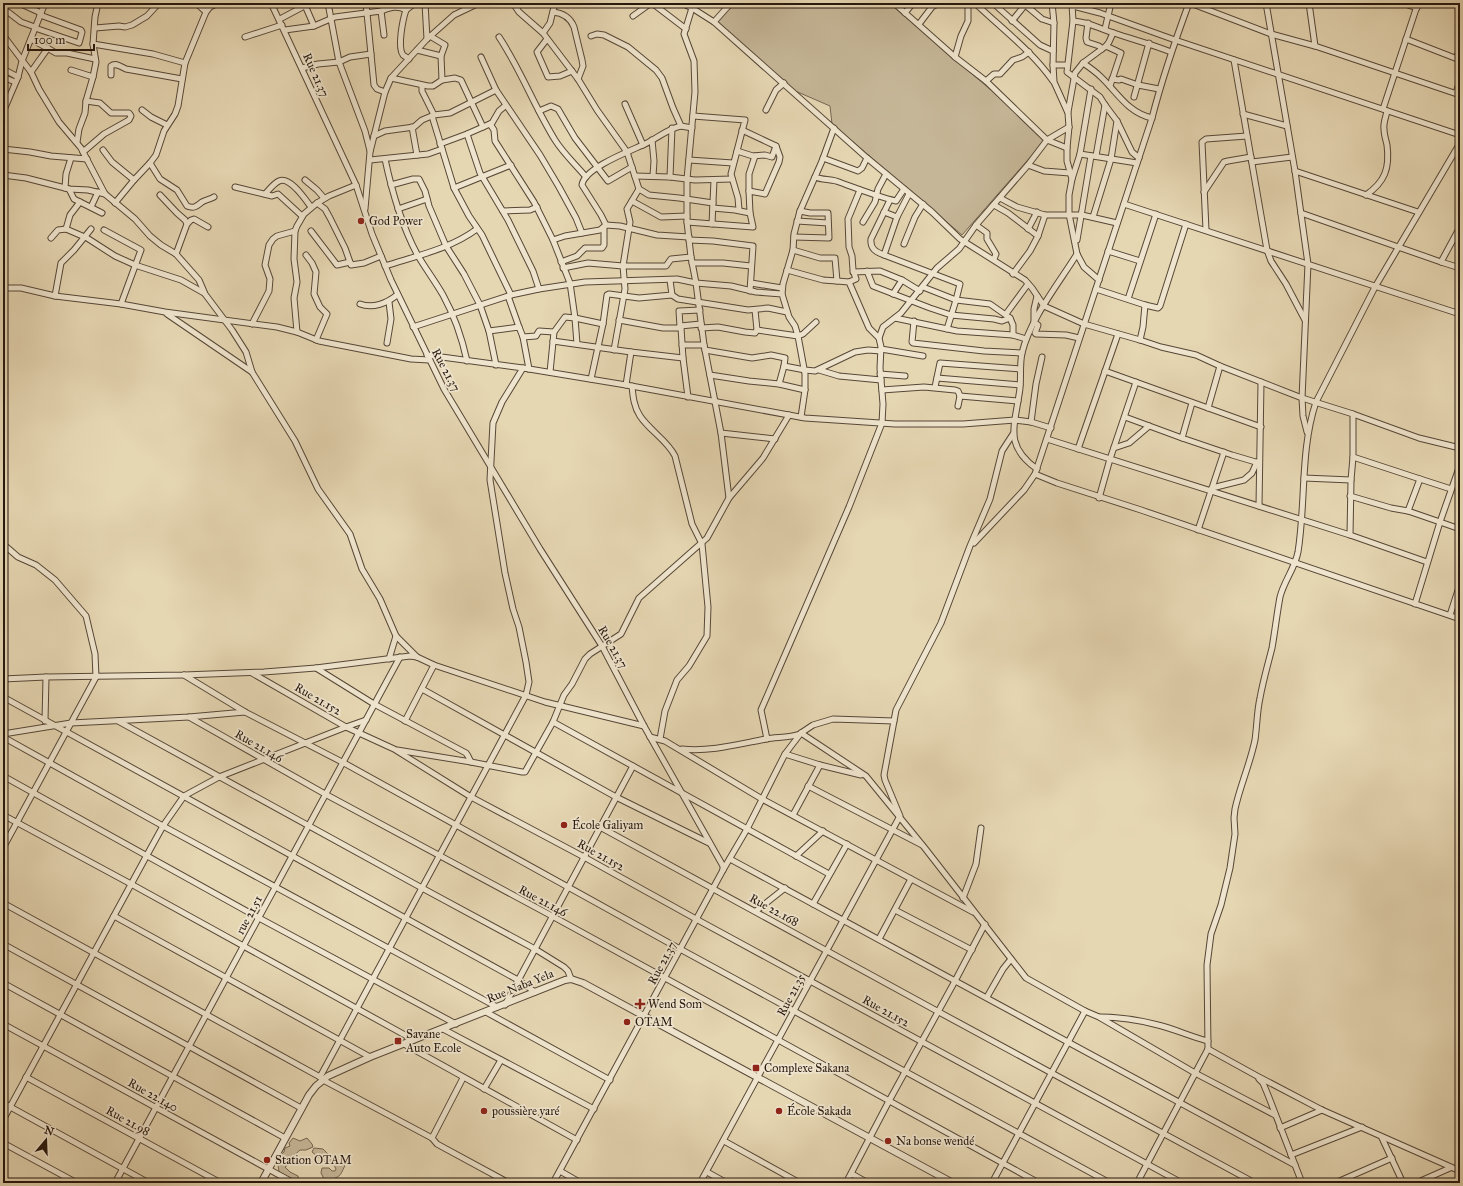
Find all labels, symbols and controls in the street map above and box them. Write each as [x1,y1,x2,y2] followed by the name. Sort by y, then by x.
[28,26,94,52] scale bar
[34,33,65,47] text: 100 m
[300,51,332,99] street label: Rue 21.37
[369,214,423,228] place label: God Power
[356,216,366,226] marker: God Power
[429,346,463,394] street label: Rue 21.37
[595,623,631,671] street label: Rue 21.37
[292,680,344,718] street label: Rue 21.152
[233,727,286,766] street label: Rue 21.146
[572,816,643,832] place label: École Galiyam
[559,820,569,830] marker: École Galiyam
[575,836,627,874] street label: Rue 21.152
[516,882,570,920] street label: Rue 21.146
[747,891,801,929] street label: Rue 22.168
[233,893,265,937] street label: rue 21.51
[645,939,679,987] street label: Rue 21.37
[485,966,556,1006] street label: Rue Naba Yela
[774,971,808,1019] street label: Rue 21.35
[860,992,912,1030] street label: Rue 21.152
[648,997,702,1011] place label: Wend Som
[635,999,645,1009] marker: Wend Som
[635,1015,673,1029] place label: OTAM
[622,1017,632,1027] marker: OTAM
[405,1027,461,1055] place label: Savane Auto Ecole
[393,1036,403,1046] marker: Savane Auto Ecole
[764,1061,850,1075] place label: Complexe Sakana
[751,1063,761,1073] marker: Complexe Sakana
[125,1075,181,1115] street label: Rue 22.140
[787,1102,852,1118] place label: École Sakada
[103,1103,153,1139] street label: Rue 21.98
[491,1104,560,1118] place label: poussière yaré
[479,1106,489,1116] marker: poussière yaré
[774,1106,784,1116] marker: École Sakada
[26,1120,66,1160] north arrow
[43,1123,56,1139] text: N
[896,1134,974,1148] place label: Na bonse wendé
[883,1136,893,1146] marker: Na bonse wendé
[275,1153,352,1167] place label: Station OTAM
[262,1155,272,1165] marker: Station OTAM

